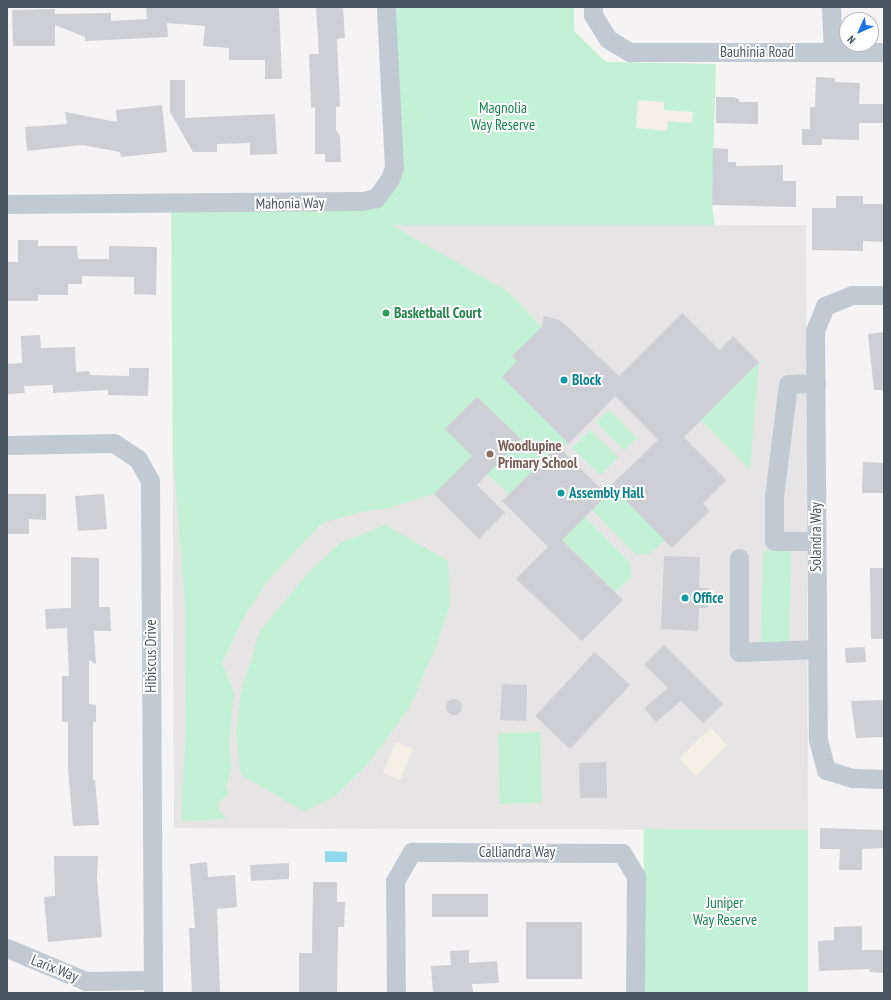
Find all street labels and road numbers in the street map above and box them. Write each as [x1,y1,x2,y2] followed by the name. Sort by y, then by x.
[720,43,794,61] street label: Bauhinia Road
[255,193,325,213] street label: Mahonia Way
[807,502,825,572] street label: Solandra Way
[142,619,160,693] street label: Hibiscus Drive
[479,843,555,861] street label: Calliandra Way
[28,950,82,986] street label: Larix Way

